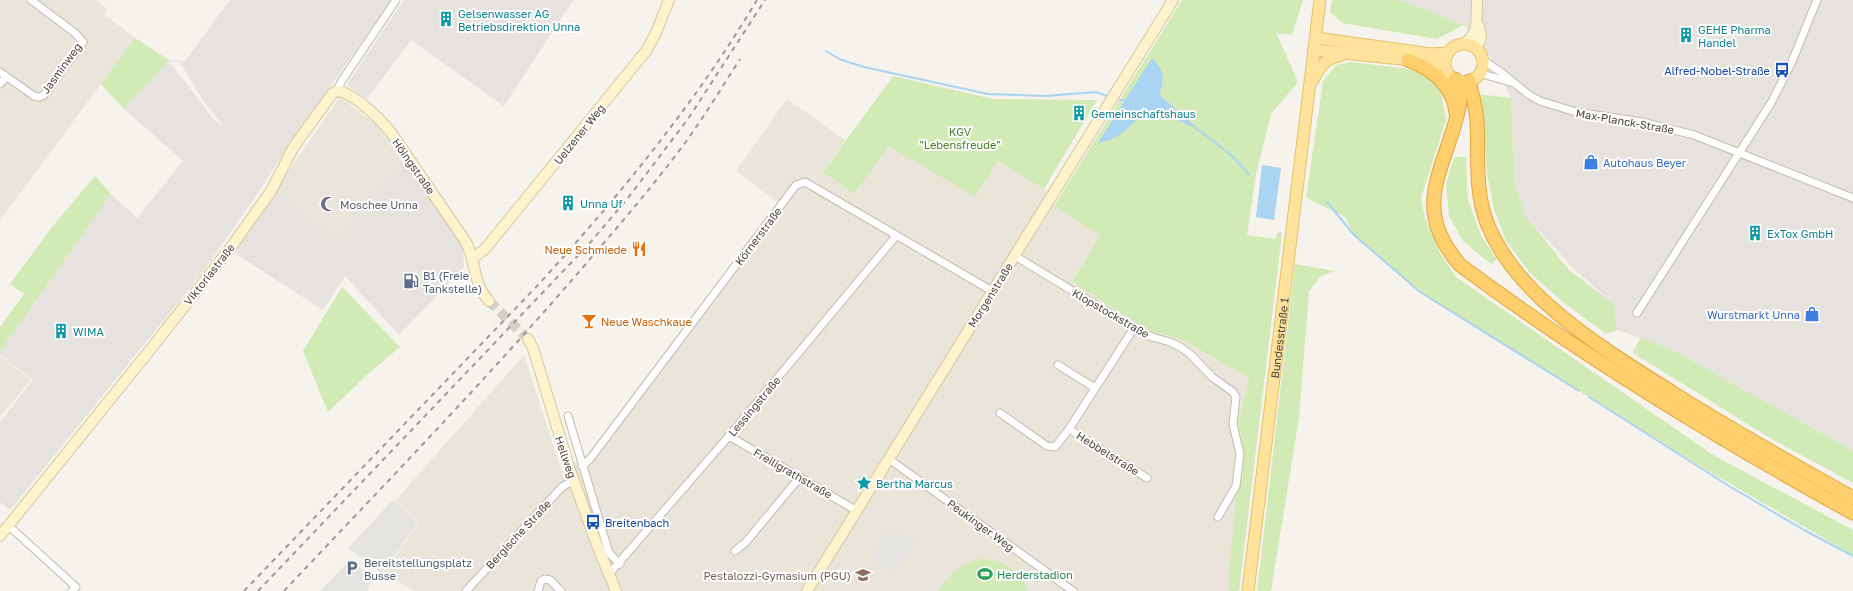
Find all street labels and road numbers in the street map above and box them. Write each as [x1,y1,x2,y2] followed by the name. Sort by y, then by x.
[38,40,84,96] street label: Jasminweg
[551,101,607,167] street label: Uelzener Weg
[1575,106,1675,136] street label: Max-Planck-Straße
[390,136,438,196] street label: Höingstraße
[732,204,784,268] street label: Körnerstraße
[181,241,237,307] street label: Viktoriastraße
[965,260,1015,330] street label: Morgenstraße
[1070,286,1152,340] street label: Klopstockstraße
[1267,297,1290,379] street label: Bundesstraße 1
[725,373,783,439] street label: Lessingstraße
[1074,429,1142,477] street label: Hebbelstraße
[553,434,579,480] street label: Hellweg
[752,445,834,501] street label: Freiligrathstraße
[945,496,1017,554] street label: Peukinger Weg
[483,497,553,571] street label: Bergische Straße

